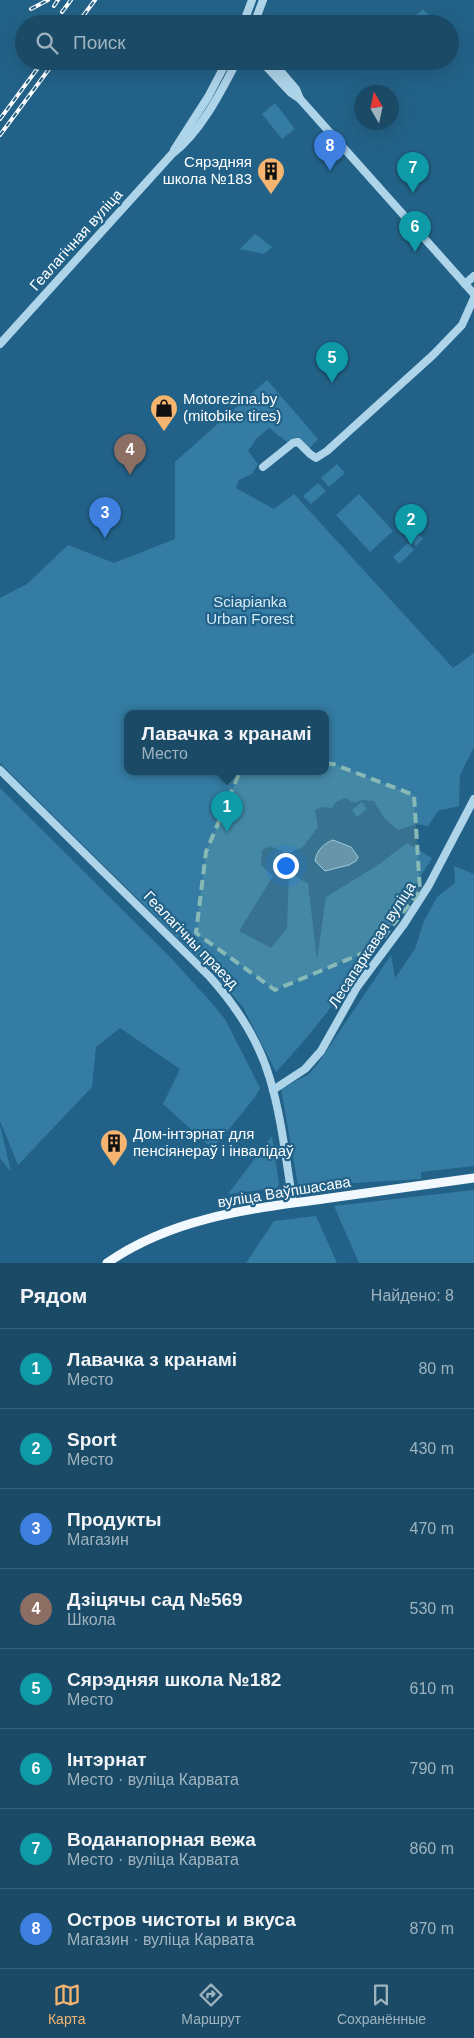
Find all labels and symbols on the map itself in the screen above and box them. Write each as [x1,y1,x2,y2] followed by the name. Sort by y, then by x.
[354,85,399,130] north arrow
[314,130,346,171] pin: 8
[397,152,429,193] pin: 7
[163,153,252,187] place label: Сярэдняя школа №183
[256,156,286,195] building icon: Сярэдняя школа №183
[26,185,126,294] street label: Геалагічная вуліца
[399,211,431,252] pin: 6
[316,342,348,383] pin: 5
[183,390,281,424] place label: Motorezina.by (mitobike tires)
[149,393,179,432] shop icon: Motorezina.by (mitobike tires)
[114,434,146,475] pin: 4
[89,497,121,538] pin: 3
[395,504,427,545] pin: 2
[206,593,295,627] park label: Sciapianka Urban Forest
[211,791,243,832] pin: 1
[273,853,299,879] your location
[325,878,419,1011] street label: Лесапаркавая вуліца
[140,887,242,992] street label: Геалагічны праезд
[133,1125,294,1159] place label: Дом-інтэрнат для пенсіянераў і інвалідаў
[99,1128,129,1167] building icon: Дом-інтэрнат для пенсіянераў і інвалідаў
[216,1173,352,1210] street label: вуліца Ваўпшасава

